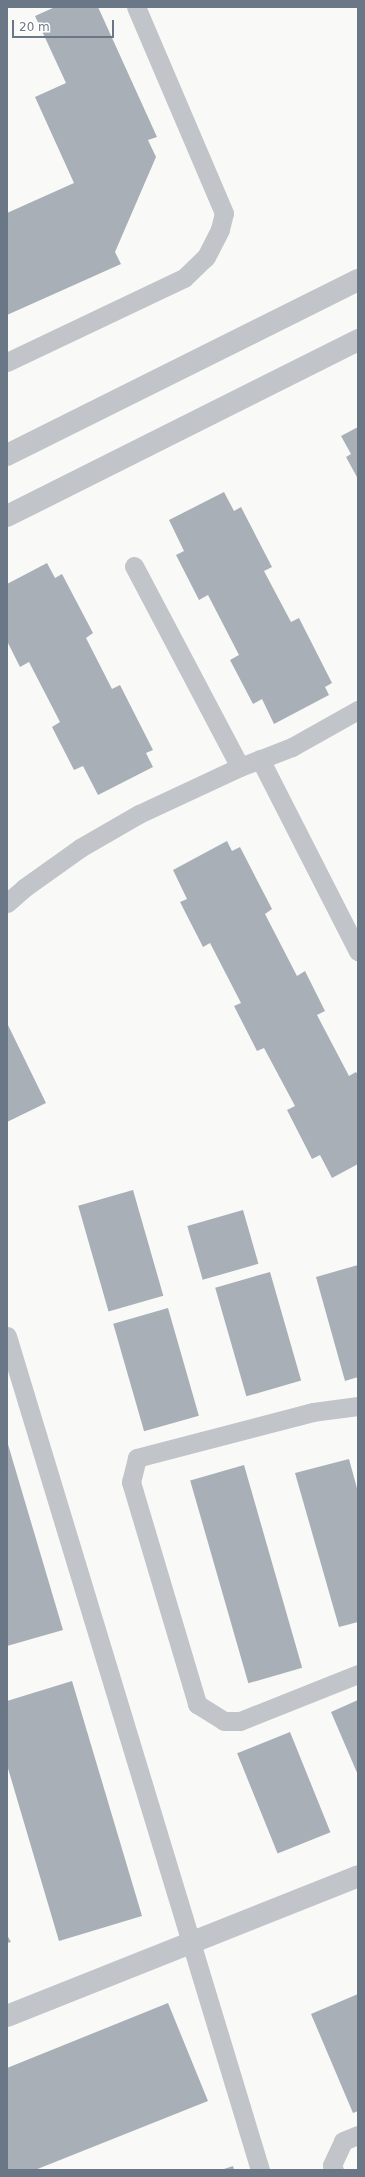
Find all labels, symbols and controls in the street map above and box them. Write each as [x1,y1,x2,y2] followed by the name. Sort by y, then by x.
[14,12,116,38] scale bar
[19,20,50,34] text: 20 m

